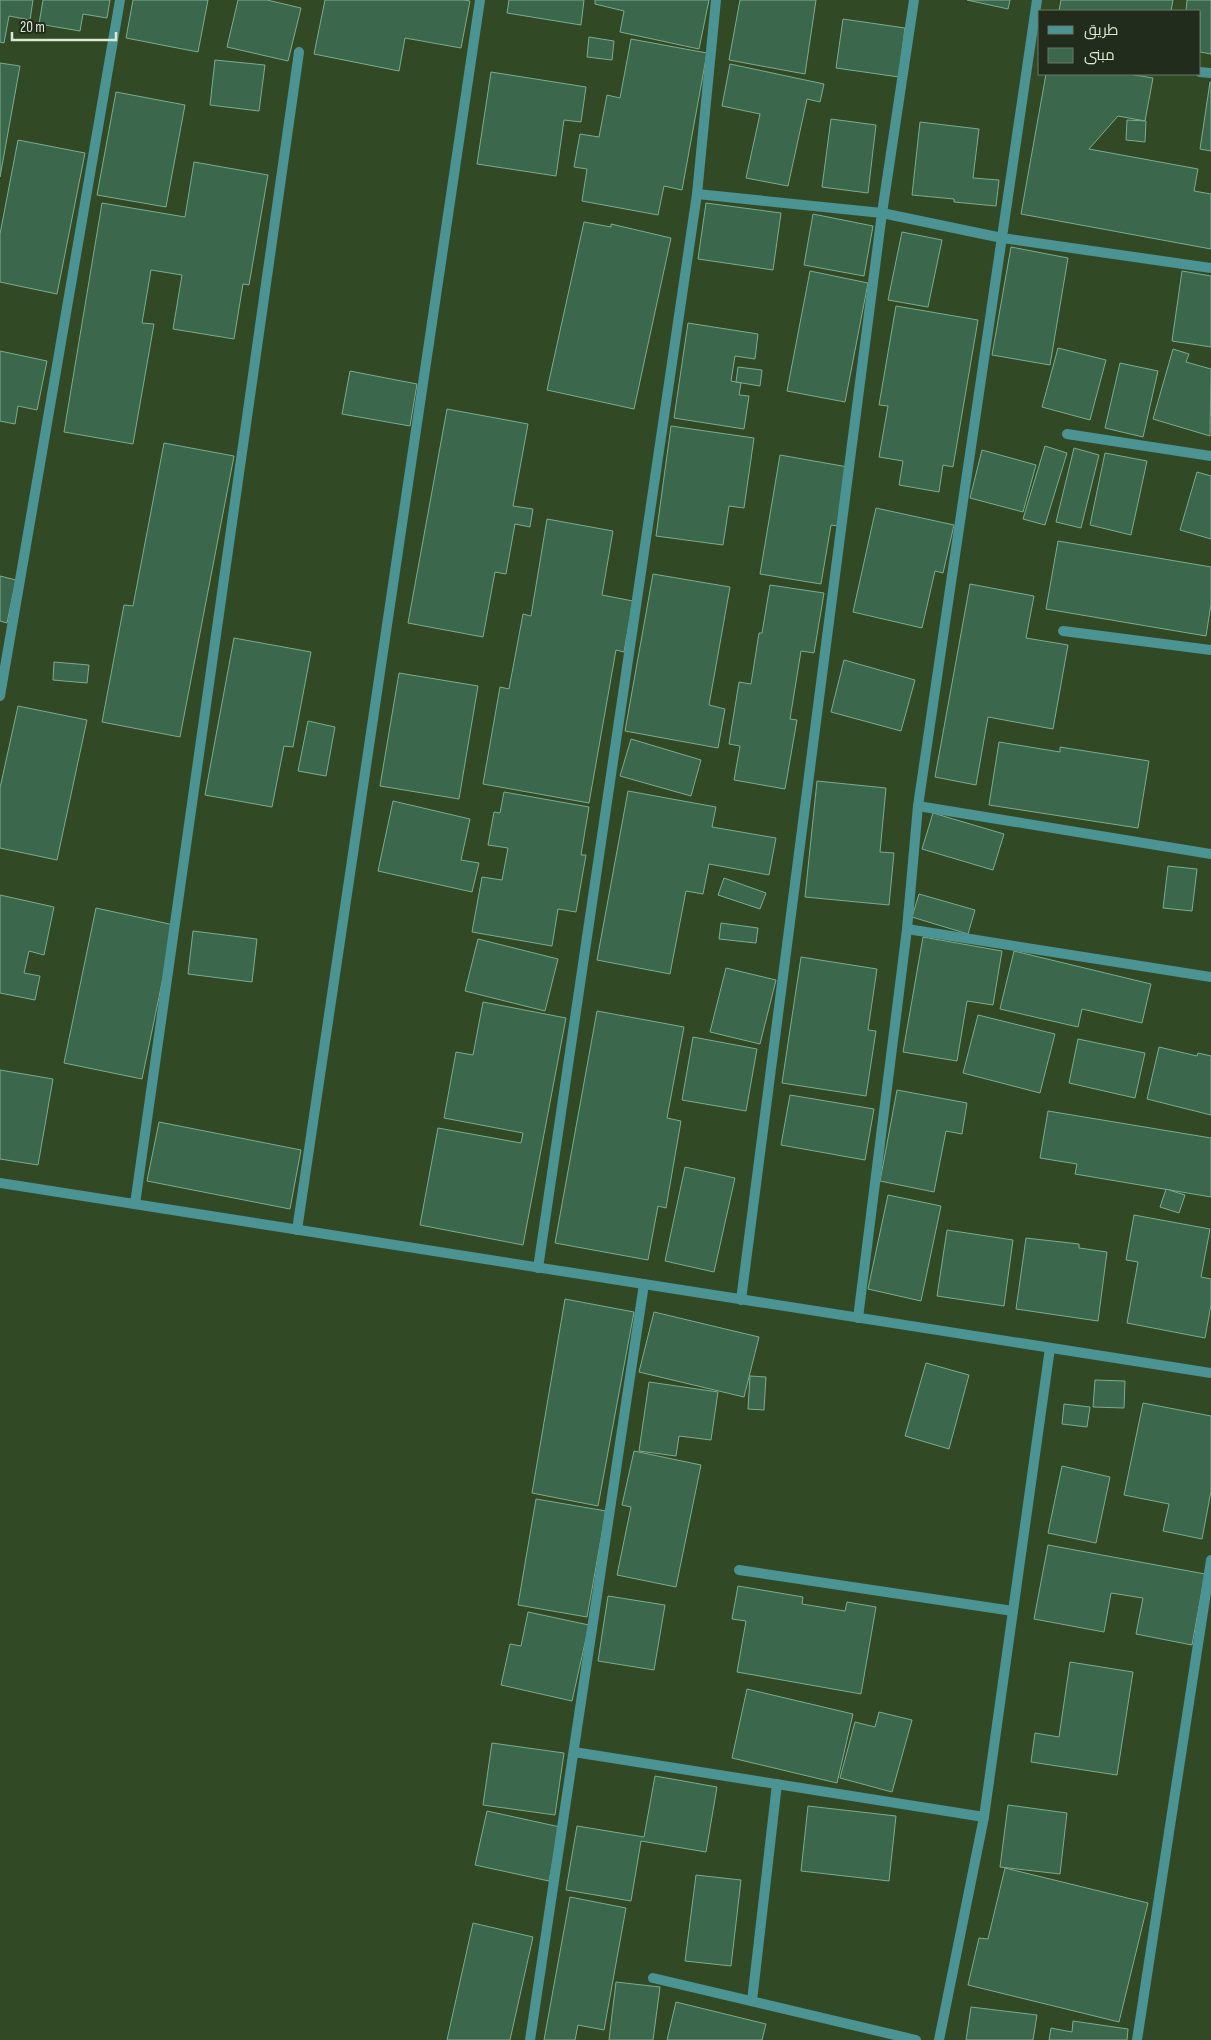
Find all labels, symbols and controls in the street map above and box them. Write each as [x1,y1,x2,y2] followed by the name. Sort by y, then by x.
[12,10,116,42] scale bar
[1038,10,1201,75] legend
[20,18,45,37] text: 20 m
[1084,21,1118,40] text: طريق
[1084,46,1115,65] text: مبنى

